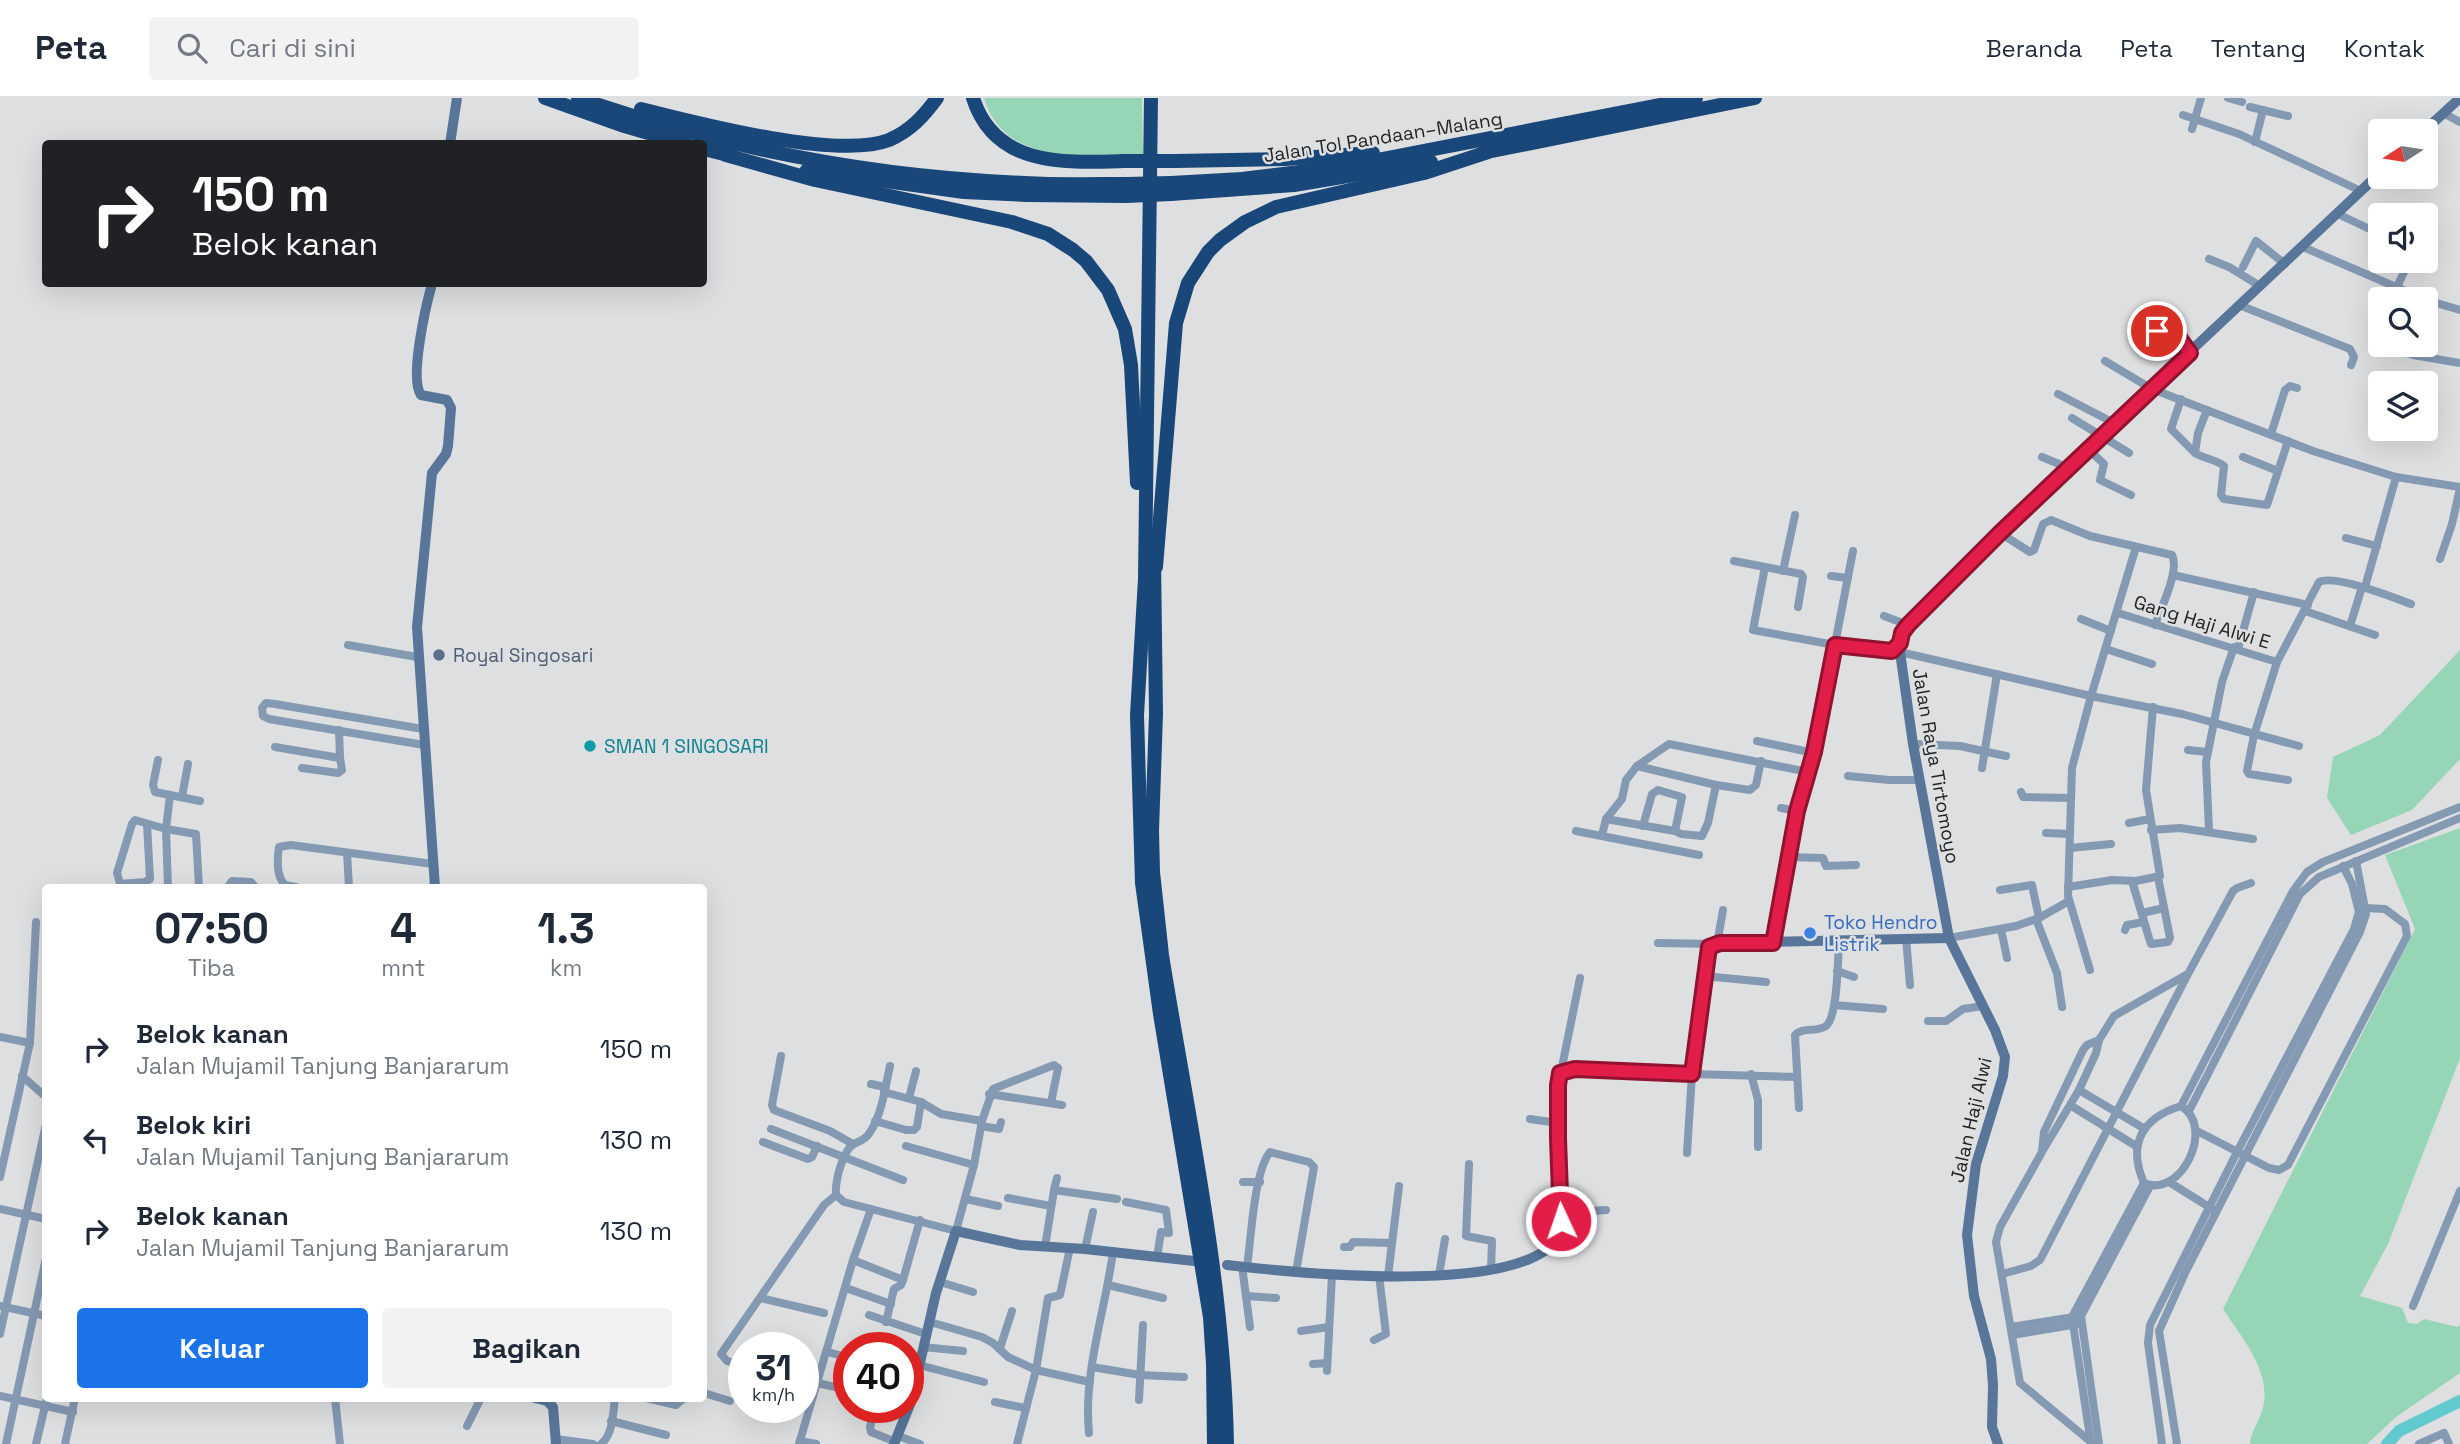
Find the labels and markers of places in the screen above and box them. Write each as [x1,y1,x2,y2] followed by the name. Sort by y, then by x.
[2127,301,2187,361] pin
[453,643,593,668] place label: Royal Singosari
[431,647,447,663] marker: Royal Singosari
[604,734,769,759] place label: SMAN 1 SINGOSARI
[582,738,598,754] marker: SMAN 1 SINGOSARI
[1824,910,1938,957] place label: Toko Hendro Listrik
[1802,925,1818,941] marker: Toko Hendro Listrik

